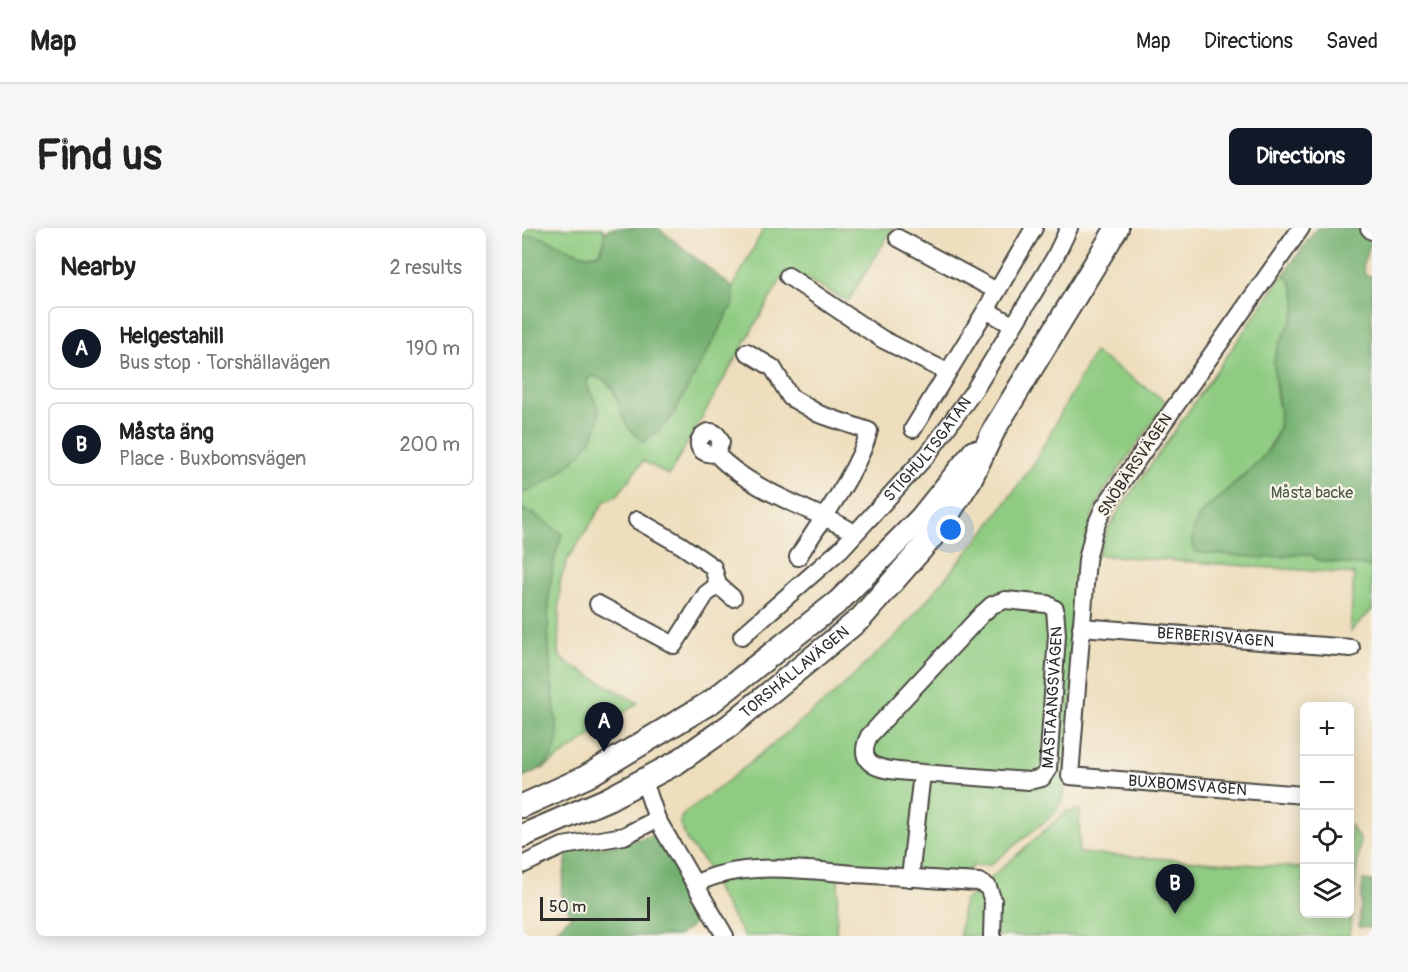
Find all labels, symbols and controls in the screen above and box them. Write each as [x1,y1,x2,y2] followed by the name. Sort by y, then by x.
[30,24,76,59] text: Map
[1136,28,1171,55] text: Map
[1204,28,1293,55] text: Directions
[1326,28,1378,55] text: Saved
[1229,128,1372,185] button: Directions
[36,130,162,182] text: Find us
[60,251,136,283] text: Nearby
[390,255,462,280] text: 2 results
[119,322,224,350] text: Helgestahill
[75,336,88,361] text: A
[406,336,460,361] text: 190 m
[119,350,330,375] text: Bus stop · Torshällavägen
[879,393,976,506] street label: STIGHULTSGATAN
[1093,410,1177,520] street label: SNÖBÄRSVÄGEN
[119,418,214,446] text: Måsta äng
[76,432,87,457] text: B
[399,432,460,457] text: 200 m
[119,446,306,471] text: Place · Buxbomsvägen
[1271,483,1353,503] park label: Måsta backe
[936,515,965,544] your location
[736,622,853,723] street label: TORSHÄLLAVÄGEN
[1156,623,1275,652] street label: BERBERISVÄGEN
[1038,625,1067,769] street label: MÅSTAÄNGSVÄGEN
[584,702,623,752] pin: A
[1300,702,1354,918] map controls
[1300,702,1354,756] button: +
[1300,756,1354,810] button: −
[1127,771,1248,800] street label: BUXBOMSVÄGEN
[1300,810,1354,864] button: locate
[1156,864,1194,914] pin: B
[1300,864,1354,918] button: layers
[540,894,650,922] scale bar
[549,897,586,917] text: 50 m

